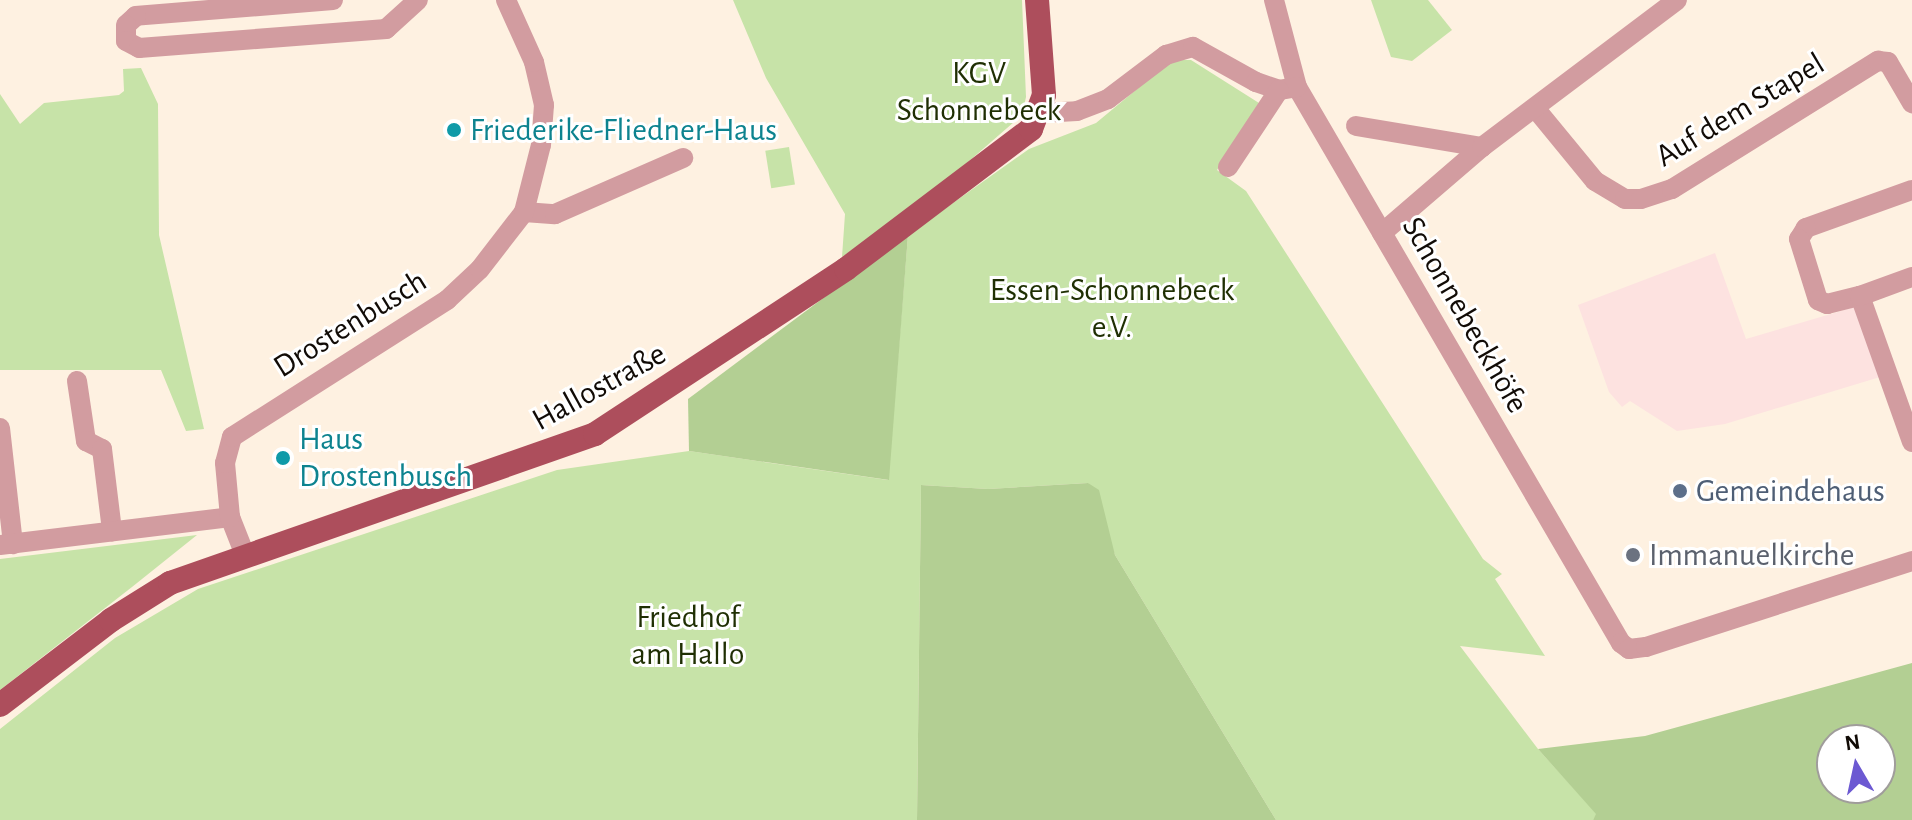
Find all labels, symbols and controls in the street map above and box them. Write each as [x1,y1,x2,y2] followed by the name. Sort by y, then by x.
[1649,45,1831,175] street label: Auf dem Stapel
[897,55,1061,130] park label: KGV Schonnebeck
[470,111,777,149] place label: Friederike-Fliedner-Haus
[445,121,463,139] marker: Friederike-Fliedner-Haus
[1393,210,1537,420] street label: Schonnebeckhöfe
[266,262,434,386] street label: Drostenbusch
[990,272,1234,347] park label: Essen-Schonnebeck e.V.
[525,335,673,439] street label: Hallostraße
[299,421,472,496] place label: Haus Drostenbusch
[274,449,292,467] marker: Haus Drostenbusch
[1696,472,1885,510] place label: Gemeindehaus
[1671,482,1689,500] marker: Gemeindehaus
[1649,536,1854,574] place label: Immanuelkirche
[1624,546,1642,564] marker: Immanuelkirche
[632,599,744,674] park label: Friedhof am Hallo
[1816,724,1896,804] north arrow
[1843,730,1862,754] text: N

